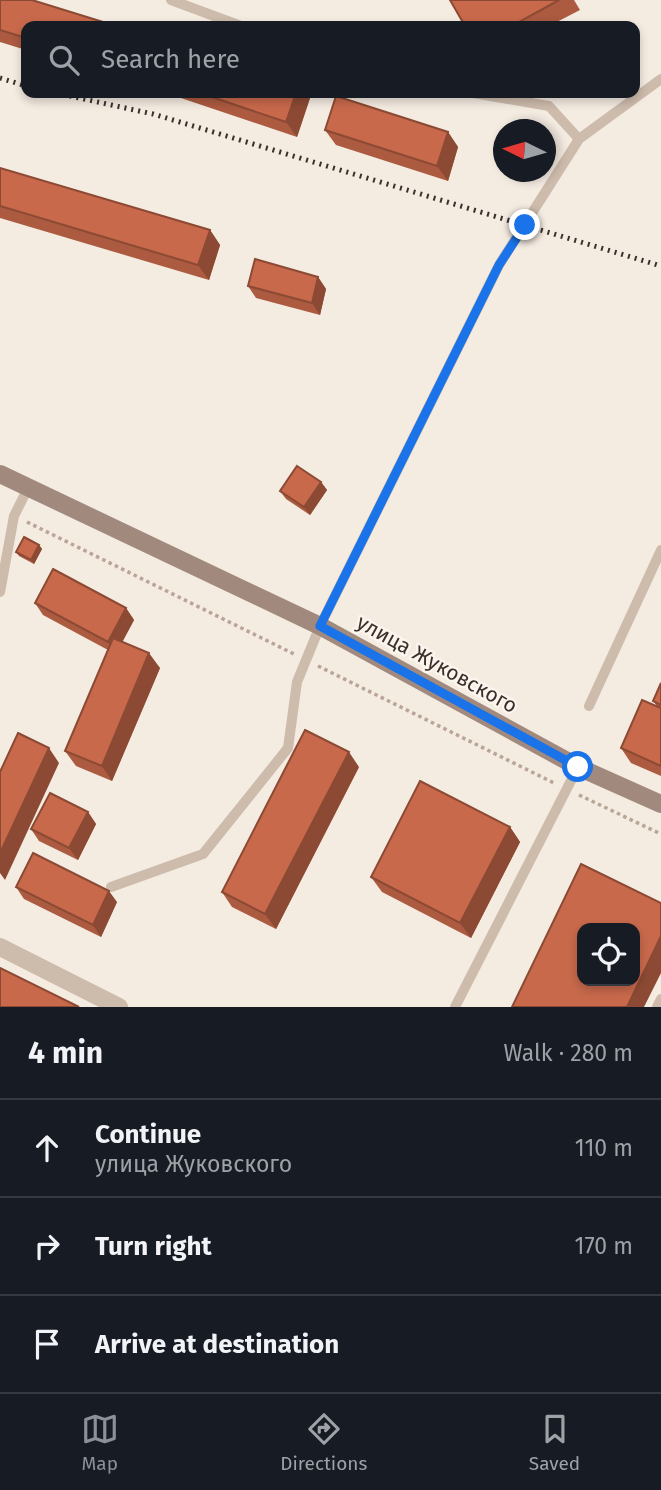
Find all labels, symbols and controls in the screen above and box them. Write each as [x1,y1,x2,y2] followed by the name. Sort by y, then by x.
[21,21,640,98] search box
[45,41,83,79] icon: search
[101,44,240,75] text: Search here
[493,119,556,182] north arrow
[509,209,540,240] route end
[352,609,522,719] street label: улица Жуковского
[562,751,593,782] route start
[577,923,640,986] map controls
[577,923,640,986] button: locate
[28,1035,103,1071] text: 4 min
[503,1039,633,1067] text: Walk · 280 m
[95,1119,201,1150] text: Continue
[28,1129,66,1167] icon: ahead
[575,1134,633,1162] text: 110 m
[95,1150,292,1178] text: улица Жуковского
[28,1227,66,1265] icon: right
[95,1231,212,1262] text: Turn right
[574,1232,633,1260] text: 170 m
[28,1325,66,1363] icon: arrive
[95,1329,339,1360] text: Arrive at destination
[81,1410,119,1475] tab: Map
[280,1410,367,1475] tab: Directions
[529,1410,580,1475] tab: Saved

